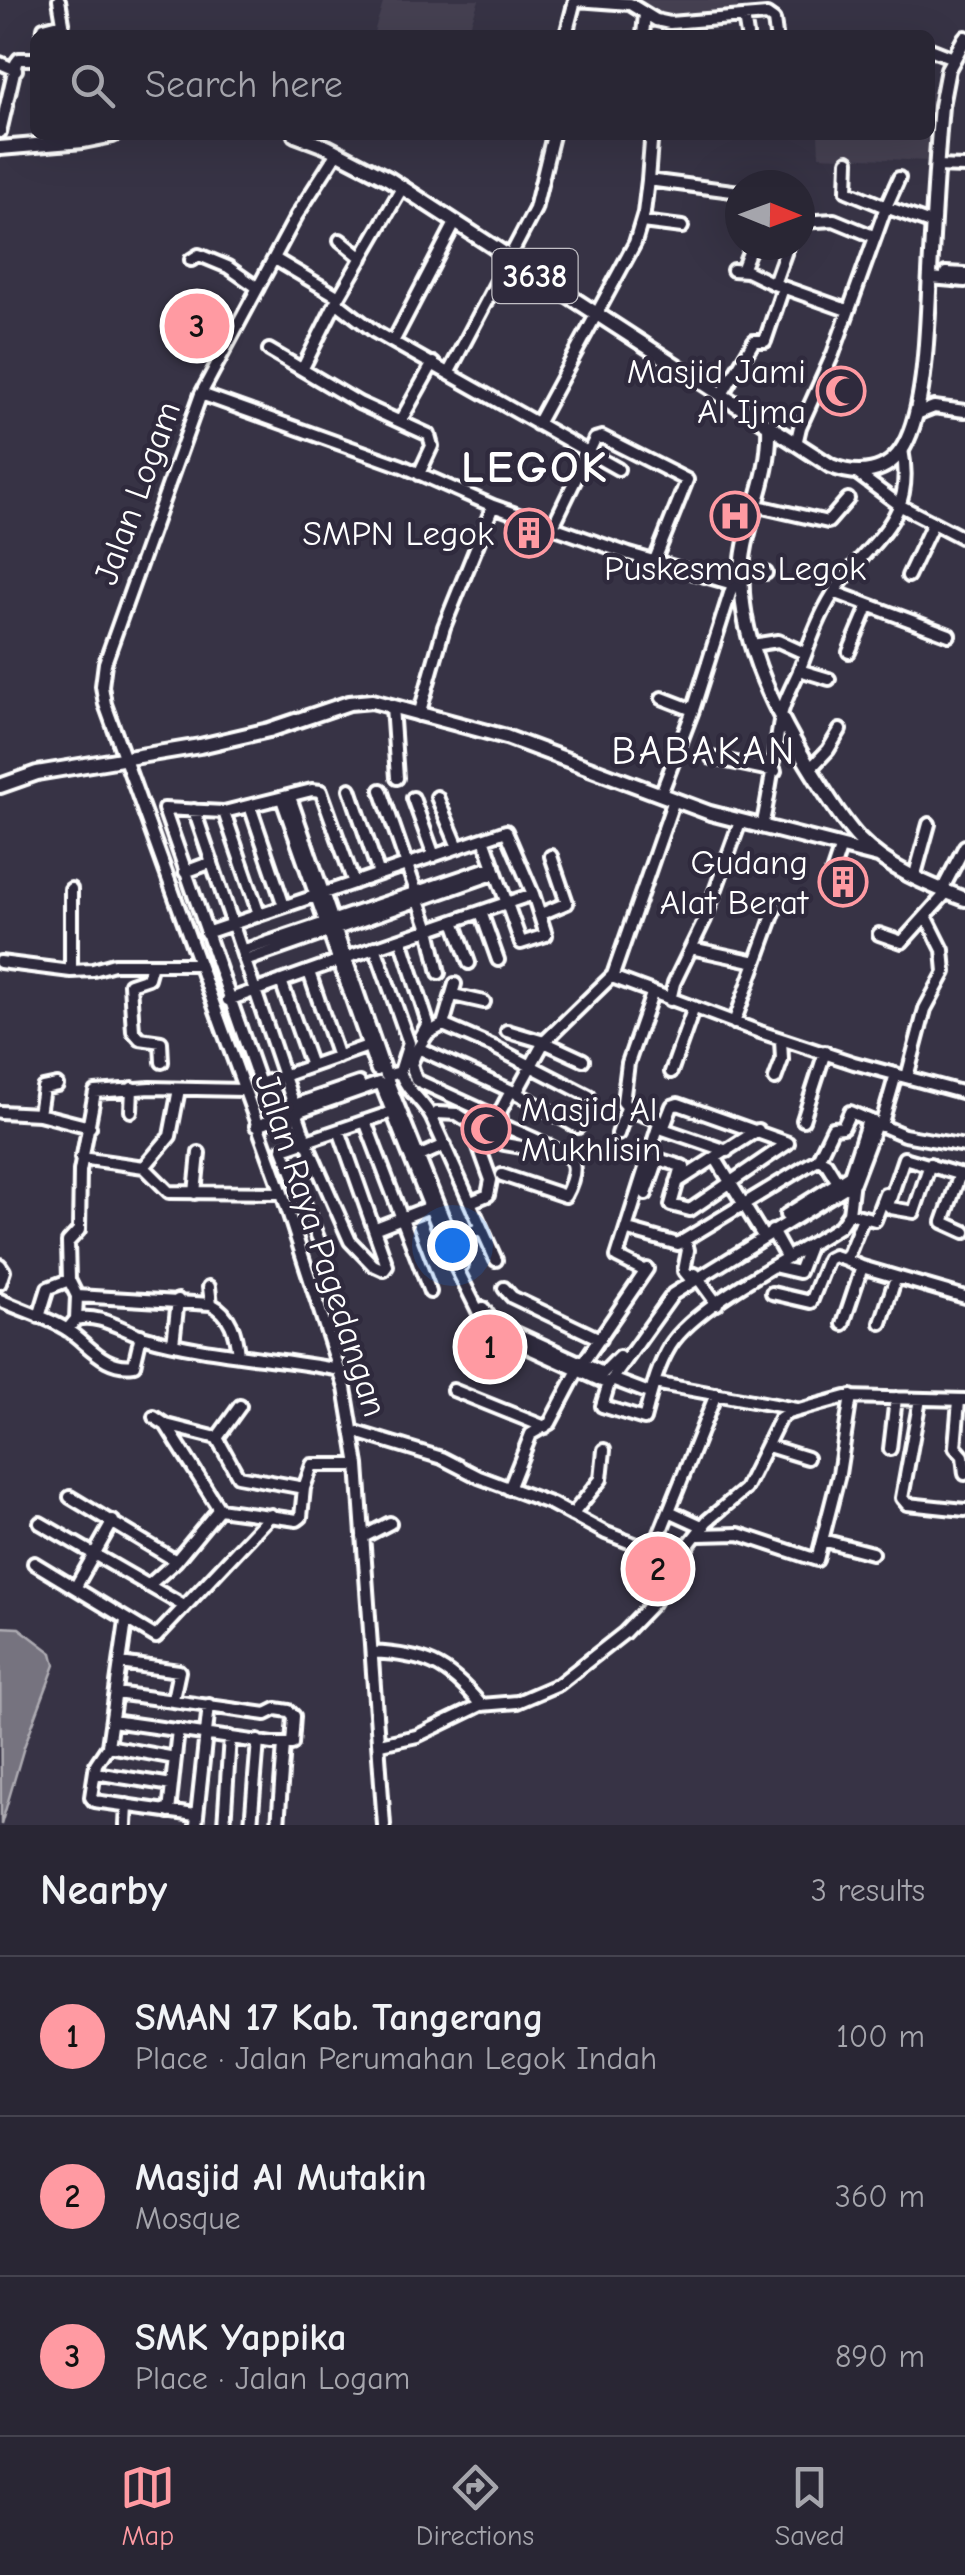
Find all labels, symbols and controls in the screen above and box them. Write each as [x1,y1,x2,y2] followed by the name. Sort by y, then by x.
[30,30,935,140] search box
[65,58,120,113] icon: search
[145,63,343,107] text: Search here
[725,170,815,260] north arrow
[492,249,578,303] road number: 3638
[164,288,230,364] pin: 3
[627,351,806,432] place label: Masjid Jami Al Ijma
[815,365,867,417] mosque icon: Masjid Jami Al Ijma
[85,396,189,590] street label: Jalan Logam
[461,441,609,493] district label: LEGOK
[709,490,761,542] hospital icon: Puskesmas Legok
[503,507,555,559] building icon: SMPN Legok
[303,513,494,554] place label: SMPN Legok
[604,548,866,589] place label: Puskesmas Legok
[611,728,797,774] district label: BABAKAN
[660,842,809,923] place label: Gudang Alat Berat
[817,856,869,908] building icon: Gudang Alat Berat
[246,1068,396,1422] street label: Jalan Raya Pagedangan
[521,1089,661,1170] place label: Masjid Al Mukhlisin
[460,1103,512,1155] mosque icon: Masjid Al Mukhlisin
[427,1220,478,1271] your location
[458,1310,522,1384] pin: 1
[626,1532,690,1606] pin: 2
[40,1866,167,1915] text: Nearby
[811,1872,925,1909] text: 3 results
[135,1996,544,2040] text: SMAN 17 Kab. Tangerang
[66,2018,79,2055] text: 1
[836,2018,925,2055] text: 100 m
[135,2040,657,2077] text: Place · Jalan Perumahan Legok Indah
[135,2156,427,2200] text: Masjid Al Mutakin
[65,2178,80,2215] text: 2
[835,2178,925,2215] text: 360 m
[135,2200,241,2237] text: Mosque
[135,2316,347,2360] text: SMK Yappika
[65,2338,80,2375] text: 3
[835,2338,925,2375] text: 890 m
[135,2360,410,2397] text: Place · Jalan Logam
[120,2460,175,2552] tab: Map
[416,2460,534,2552] tab: Directions
[775,2460,845,2552] tab: Saved

